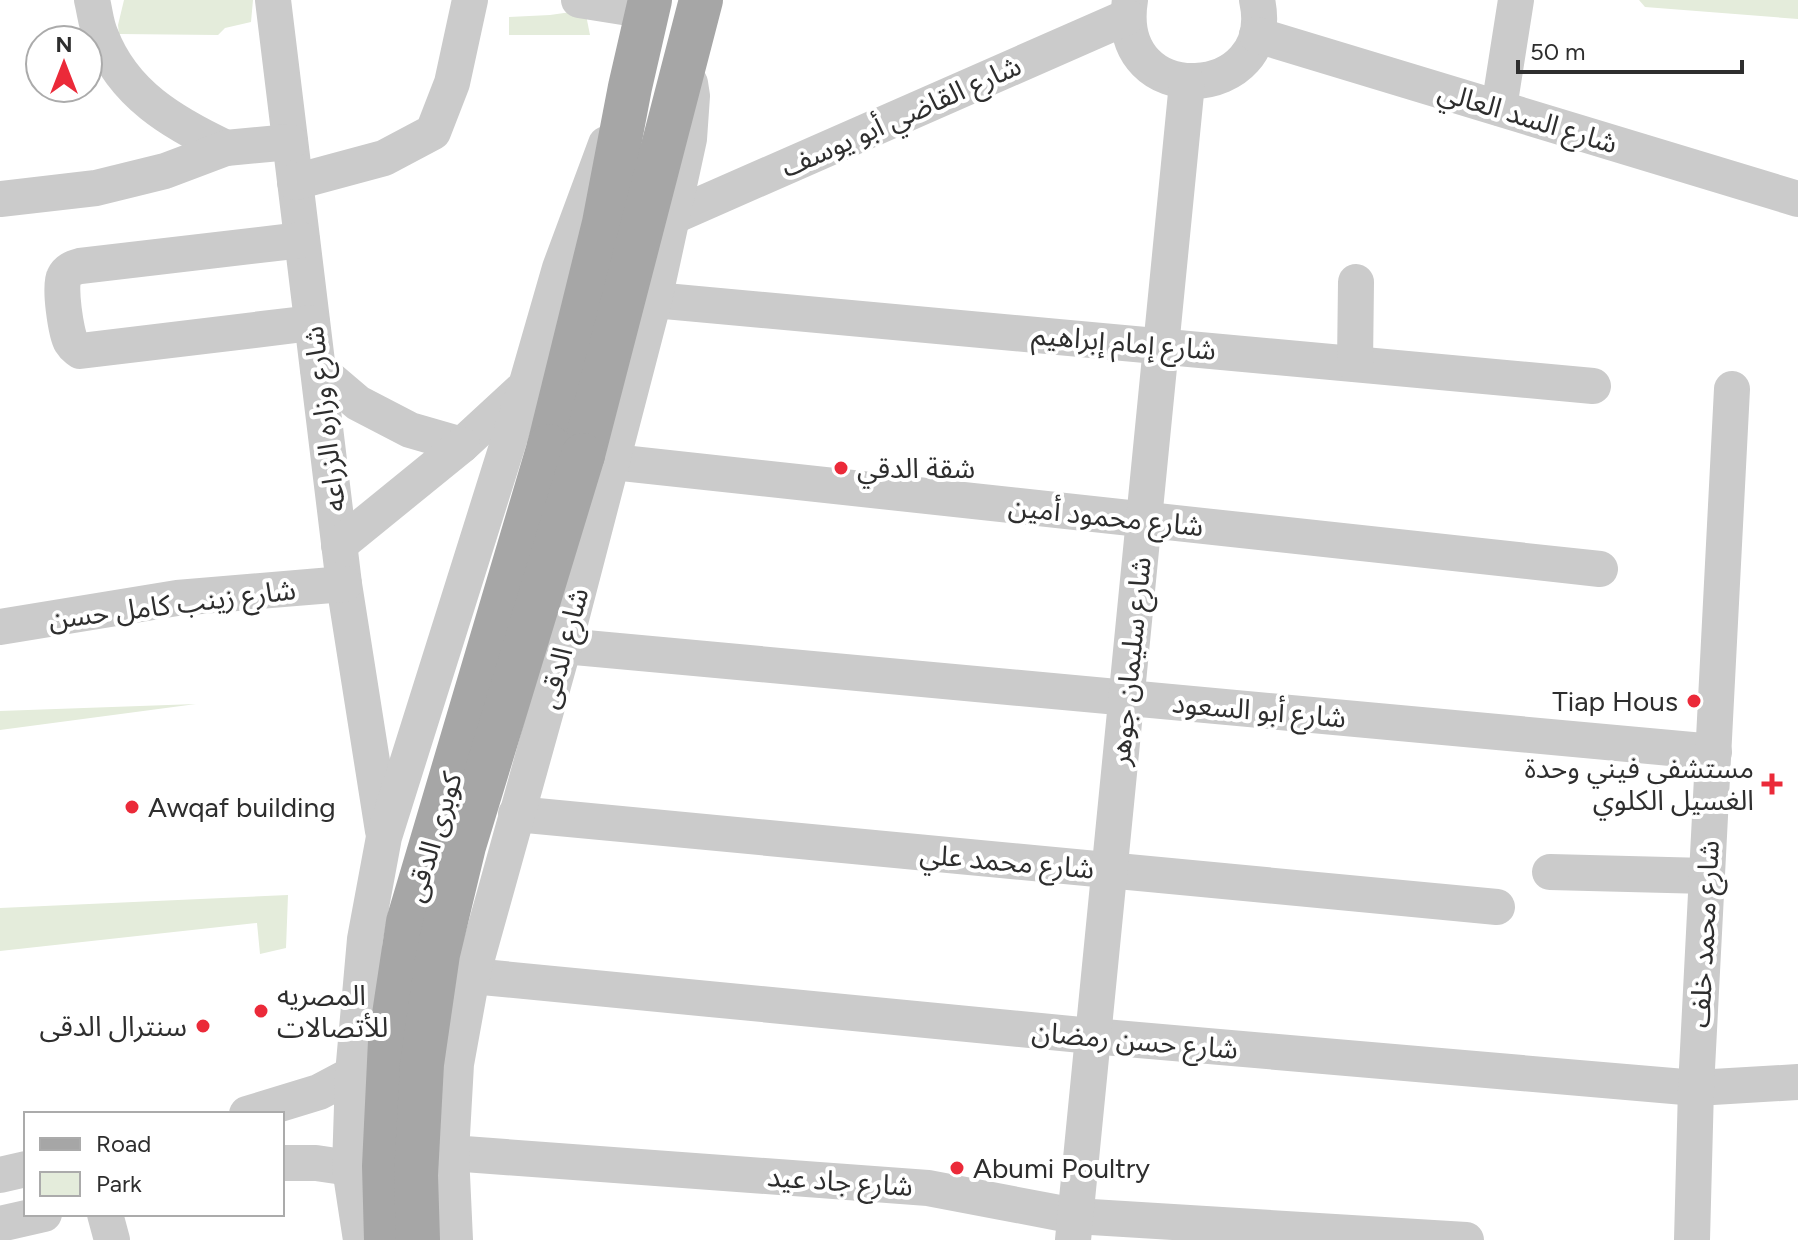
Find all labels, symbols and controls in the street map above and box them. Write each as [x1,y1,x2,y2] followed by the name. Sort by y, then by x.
[24,24,104,104] north arrow
[1518,24,1742,74] scale bar
[55,31,73,58] text: N
[1530,37,1586,66] text: 50 m
[776,47,1028,188] street label: شارع القاضي أبو يوسف
[1433,74,1622,165] street label: شارع السد العالي
[1030,317,1218,372] street label: شارع إمام إبراهيم
[296,324,356,514] street label: شارع وزاره الزراعه
[857,451,975,489] place label: شقة الدقي
[832,459,850,477] marker: شقة الدقي
[1006,488,1205,547] street label: شارع محمود أمين
[1102,555,1162,768] street label: شارع سليمان جوهر
[46,572,298,640] street label: شارع زينب كامل حسن
[531,584,599,713] street label: شارع الدقى
[1552,684,1678,718] place label: Tiap Hous
[1170,685,1348,739] street label: شارع أبو السعود
[1685,692,1703,710] marker: Tiap Hous
[1525,751,1754,821] place label: مستشفي فيني وحدة الغسيل الكلوي
[397,768,469,906] street label: كوبرى الدقى
[1761,773,1783,795] marker: مستشفي فيني وحدة الغسيل الكلوي
[148,790,336,824] place label: Awqaf building
[123,798,141,816] marker: Awqaf building
[918,836,1096,890] street label: شارع محمد علي
[1682,839,1730,1029] street label: شارع محمد خلف
[277,978,388,1044] place label: المصريه للأتصالات
[252,1002,270,1020] marker: المصريه للأتصالات
[40,1009,187,1043] place label: سنترال الدقى
[1030,1014,1240,1070] street label: شارع حسن رمضان
[194,1017,212,1035] marker: سنترال الدقى
[24,1112,284,1216] legend
[96,1129,151,1158] text: Road
[973,1151,1150,1185] place label: Abumi Poultry
[766,1159,914,1207] street label: شارع جاد عيد
[948,1159,966,1177] marker: Abumi Poultry
[96,1169,142,1198] text: Park

